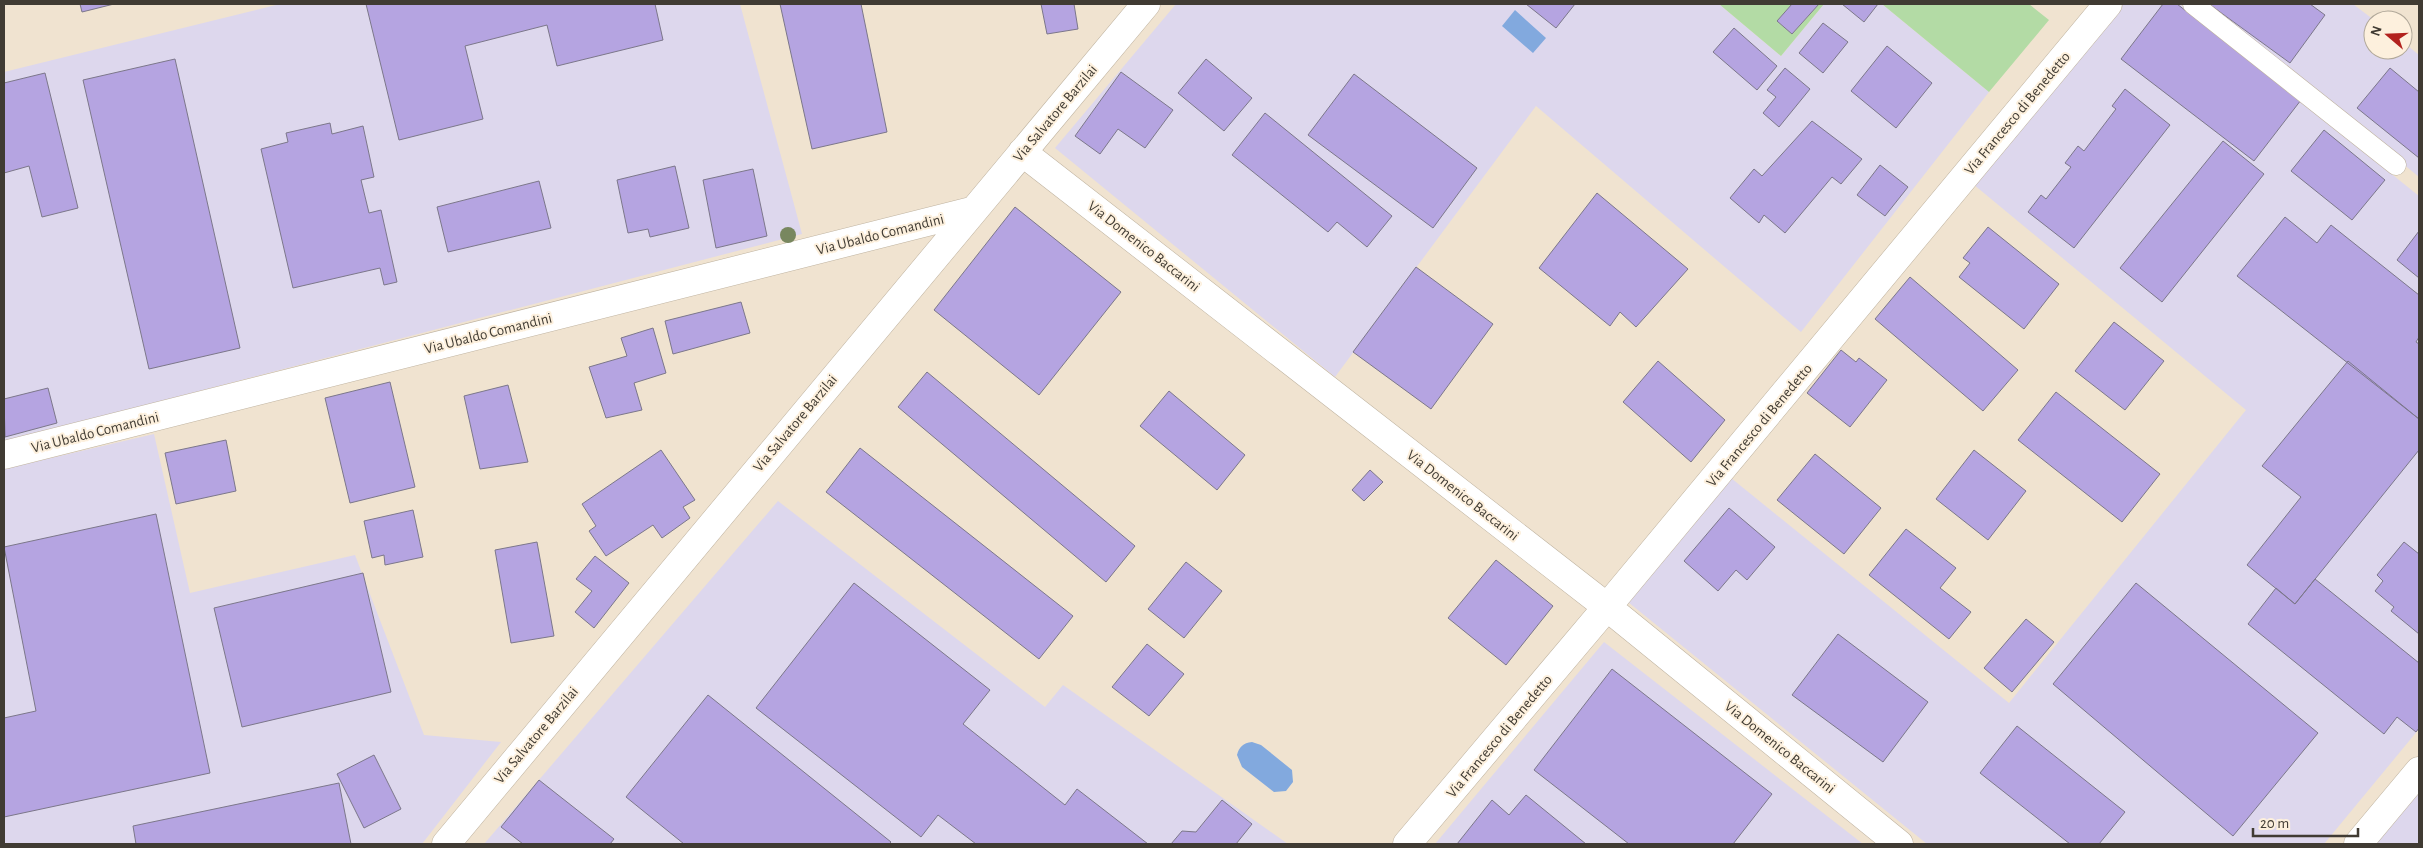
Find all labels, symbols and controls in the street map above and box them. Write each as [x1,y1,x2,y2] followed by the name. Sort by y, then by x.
[2363,10,2413,60] north arrow
[2368,24,2385,38] text: N
[1962,49,2073,178] street label: Via Francesco di Benedetto
[1011,62,1100,165] street label: Via Salvatore Barzilai
[1085,198,1202,295] street label: Via Domenico Baccarini
[815,211,945,258] street label: Via Ubaldo Comandini
[423,310,553,357] street label: Via Ubaldo Comandini
[1704,361,1815,490] street label: Via Francesco di Benedetto
[751,372,840,475] street label: Via Salvatore Barzilai
[30,409,160,456] street label: Via Ubaldo Comandini
[1404,447,1521,544] street label: Via Domenico Baccarini
[1444,672,1555,801] street label: Via Francesco di Benedetto
[492,684,581,787] street label: Via Salvatore Barzilai
[1722,698,1838,796] street label: Via Domenico Baccarini
[2253,806,2358,838] scale bar
[2260,816,2289,831] text: 20 m

